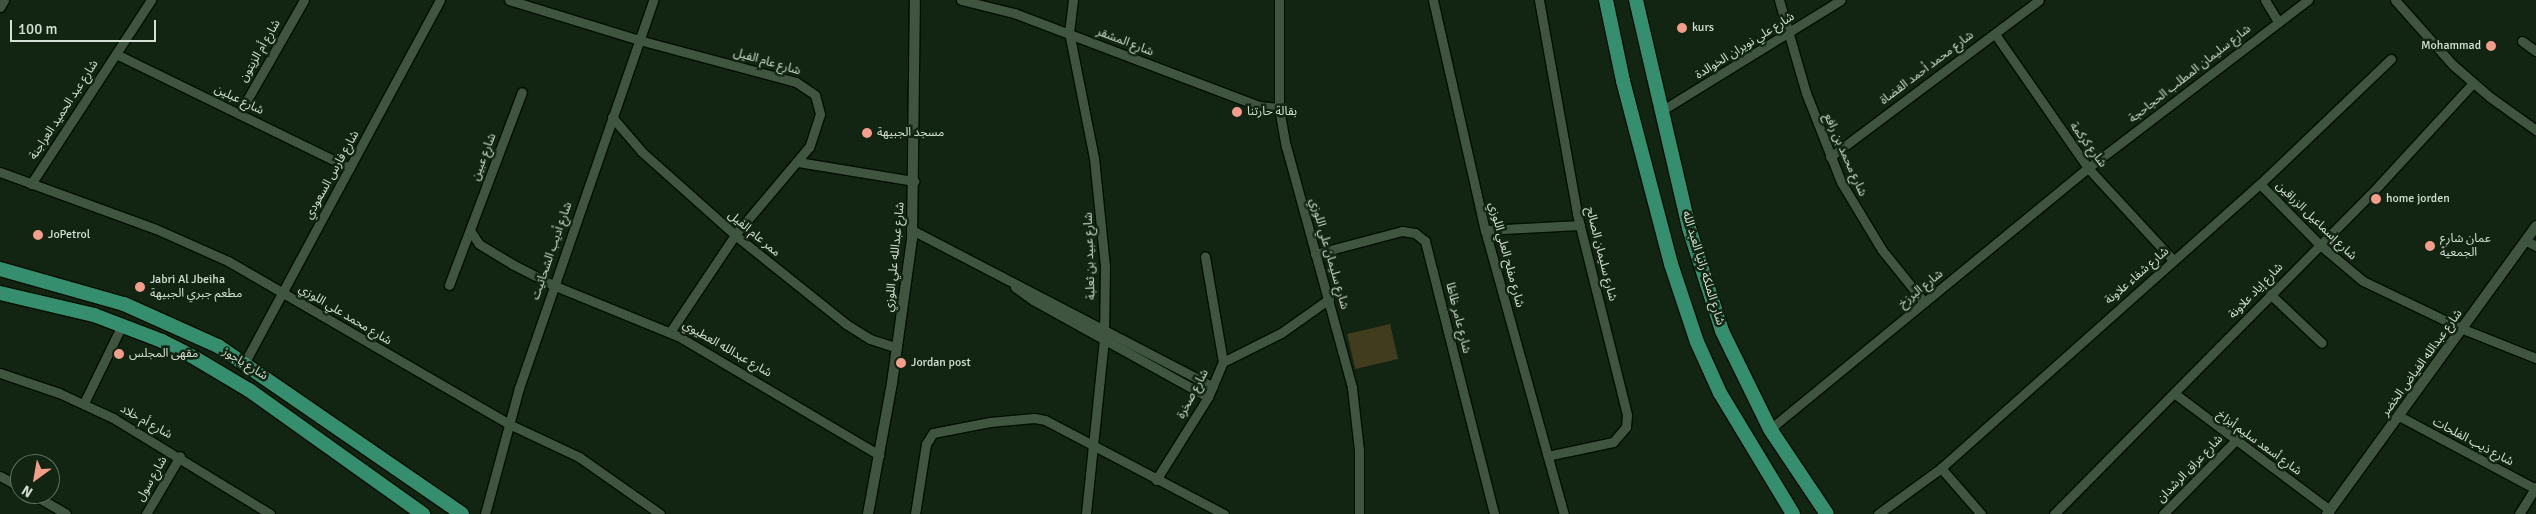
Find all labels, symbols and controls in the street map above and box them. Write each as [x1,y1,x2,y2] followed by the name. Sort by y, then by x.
[12,10,159,42] scale bar
[1693,10,1797,82] street label: شارع علي نويران الخوالدة
[236,17,284,85] street label: شارع أم الزيتون
[18,20,58,38] text: 100 m
[1692,21,1714,35] place label: kurs
[1676,22,1688,34] marker: kurs
[2126,22,2254,126] street label: شارع سليمان المطلب الحجاحجة
[1094,25,1156,59] street label: شارع المشقر
[1877,28,1977,108] street label: شارع محمد أحمد القضاة
[2421,39,2481,53] place label: Mohammad
[2485,40,2497,52] marker: Mohammad
[732,46,802,78] street label: شارع عام الفيل
[26,58,102,162] street label: شارع عبد الحميد العراجنة
[212,82,266,118] street label: شارع عبلين
[1247,105,1297,119] place label: بقالة حارتنا
[1231,106,1243,118] marker: بقالة حارتنا
[1820,111,1870,199] street label: شارع محمد بن رافع
[2066,120,2110,170] street label: شارع كركمة
[877,126,944,140] place label: مسجد الجبيهة
[861,127,873,139] marker: مسجد الجبيهة
[302,128,362,222] street label: شارع فارس السعودي
[468,131,500,183] street label: شارع عبين
[2273,179,2359,263] street label: شارع إسماعيل الزراقين
[2386,192,2450,206] place label: home jorden
[2370,193,2382,205] marker: home jorden
[1306,197,1352,311] street label: شارع سليمان علي اللوزي
[529,200,575,302] street label: شارع أديب الشحاتيت
[882,201,908,313] street label: شارع عبدالله علي اللوزي
[1485,201,1527,309] street label: شارع مفلح العلي اللوزي
[1582,205,1620,303] street label: شارع سليمان الصالح
[725,208,783,260] street label: ممر عام الفيل
[1679,209,1727,327] street label: شارع الملكة رانيا العبد الله
[1081,212,1099,300] street label: شارع عبيد بن ثعلبة
[48,228,90,242] place label: JoPetrol
[32,229,44,241] marker: JoPetrol
[2440,232,2491,260] place label: عمان شارع الجمعية
[2424,240,2436,252] marker: عمان شارع الجمعية
[2102,244,2172,308] street label: شارع شفاء علاونة
[2226,260,2286,322] street label: شارع إياد علاونة
[1896,267,1946,311] street label: شارع البرزخ
[150,273,242,301] place label: Jabri Al Jbeiha مطعم جبري الجبيهة
[134,281,146,293] marker: Jabri Al Jbeiha مطعم جبري الجبيهة
[1442,281,1474,355] street label: شارع عامر ظاظا
[296,282,394,348] street label: شارع محمد علي اللوزي
[2378,307,2466,419] street label: شارع عبدالله الفياض الخضر
[680,318,774,380] street label: شارع عبدالله العطيوي
[220,345,270,383] street label: شارع ياجوز
[129,347,198,361] place label: مقهى المجلس
[113,348,125,360] marker: مقهى المجلس
[911,356,971,370] place label: Jordan post
[895,357,907,369] marker: Jordan post
[1174,367,1212,421] street label: شارع صخرة
[117,402,175,442] street label: شارع أم خلاد
[2214,407,2304,479] street label: شارع أسعد سليم أبزاخ
[2430,415,2516,469] street label: شارع ذيب الفلحات
[2154,432,2226,506] street label: شارع عراق الرشدان
[10,454,60,504] north arrow
[133,454,171,504] street label: شارع سول
[19,482,36,501] text: N

